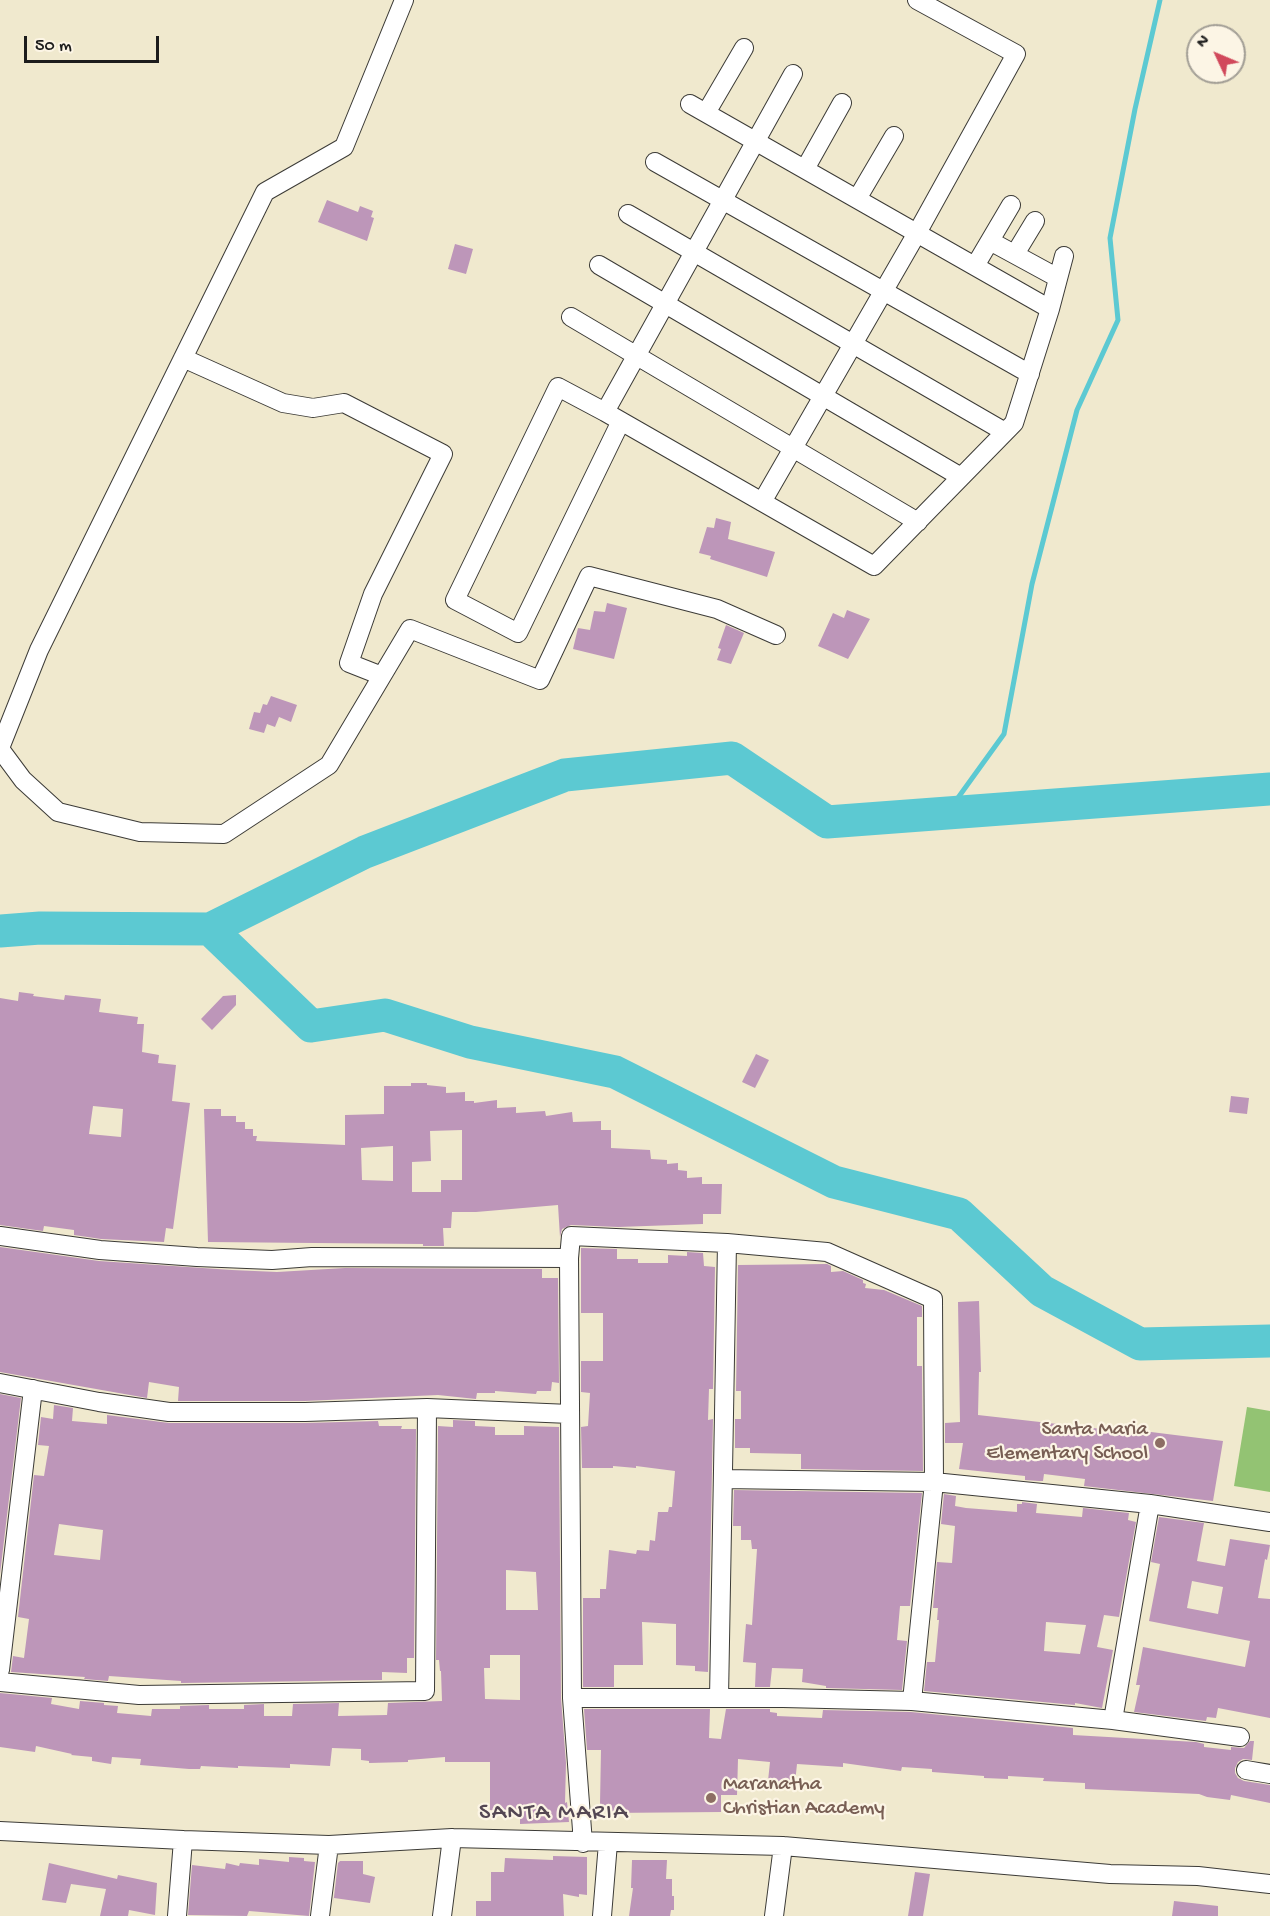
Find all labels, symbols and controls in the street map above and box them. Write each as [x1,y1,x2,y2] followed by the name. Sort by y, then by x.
[27,24,162,62] scale bar
[1186,24,1246,84] north arrow
[1194,32,1215,53] text: N
[35,36,72,57] text: 50 m
[986,1418,1148,1468] place label: Santa Maria Elementary School
[1153,1436,1167,1450] marker: Santa Maria Elementary School
[723,1773,885,1823] place label: Maranatha Christian Academy
[704,1791,718,1805] marker: Maranatha Christian Academy
[479,1800,629,1828] district label: SANTA MARIA

